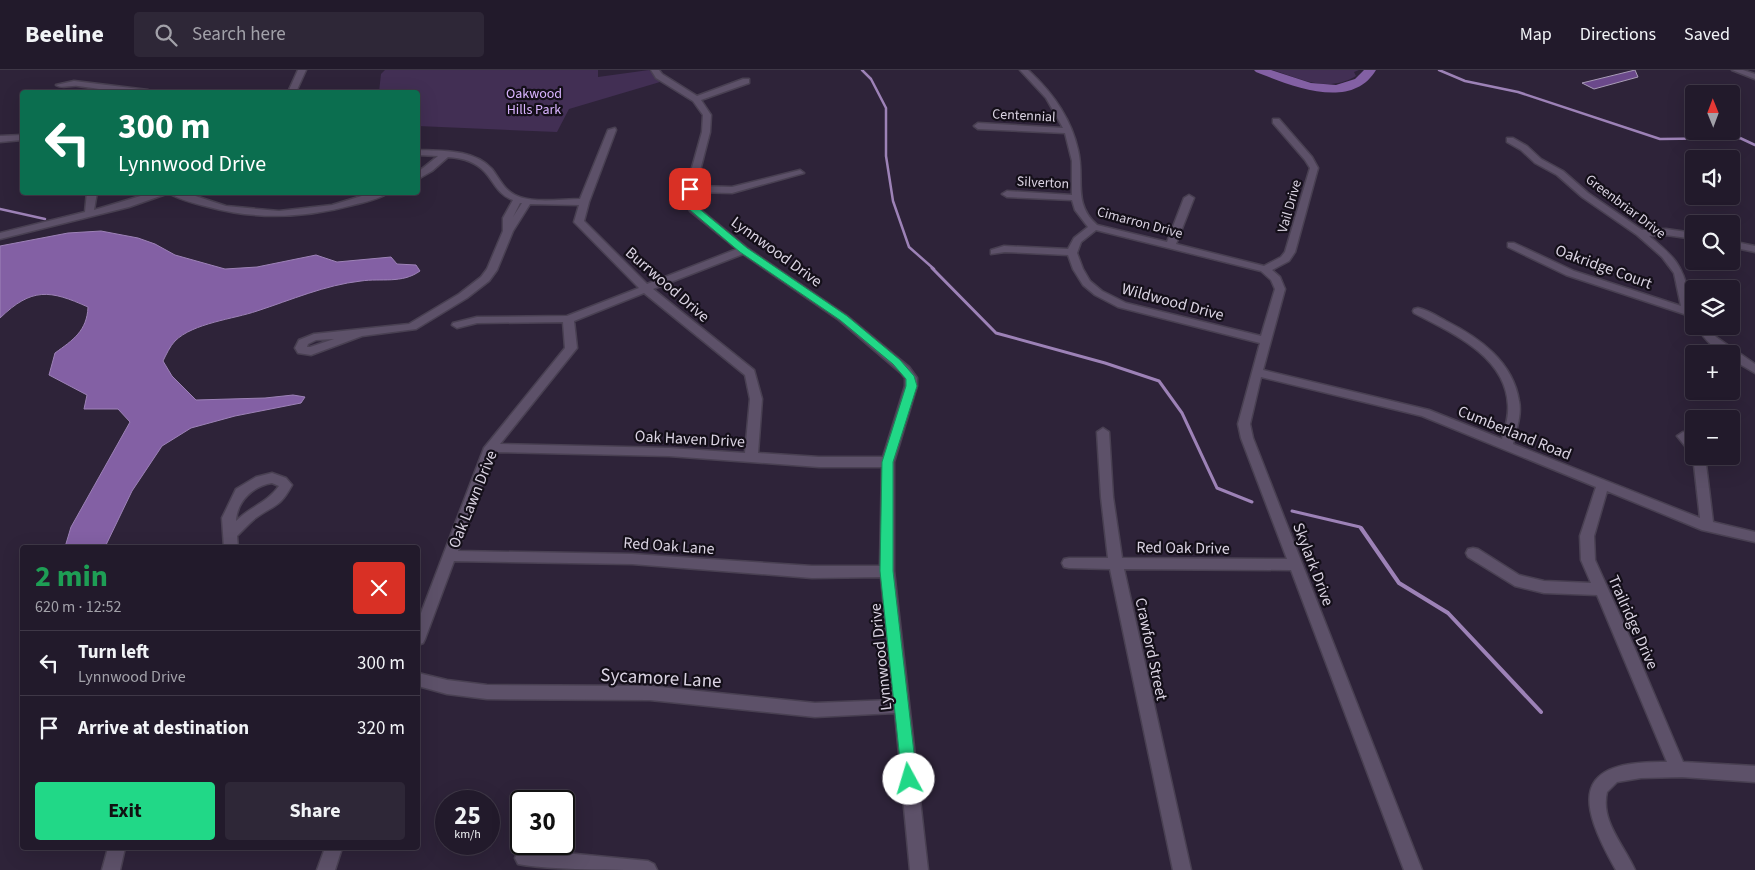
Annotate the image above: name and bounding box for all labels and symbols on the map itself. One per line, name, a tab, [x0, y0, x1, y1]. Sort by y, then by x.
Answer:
park label: Oakwood Hills Park	[506, 84, 562, 120]
north arrow	[1685, 85, 1740, 140]
street label: Centennial	[992, 104, 1057, 128]
pin	[669, 168, 711, 210]
street label: Greenbriar Drive	[1581, 170, 1670, 244]
street label: Silverton	[1016, 172, 1070, 194]
street label: Vail Drive	[1273, 177, 1307, 235]
street label: Cimarron Drive	[1095, 202, 1185, 244]
street label: Lynnwood Drive	[726, 211, 826, 292]
street label: Oakridge Court	[1552, 239, 1656, 295]
street label: Burrwood Drive	[620, 242, 714, 328]
street label: Wildwood Drive	[1119, 278, 1226, 326]
street label: Cumberland Road	[1455, 400, 1575, 466]
street label: Oak Haven Drive	[634, 425, 746, 453]
street label: Oak Lawn Drive	[443, 447, 503, 552]
street label: Skylark Drive	[1287, 520, 1339, 609]
street label: Red Oak Lane	[623, 532, 715, 560]
street label: Red Oak Drive	[1136, 536, 1230, 560]
street label: Trailridge Drive	[1602, 572, 1664, 673]
street label: Crawford Street	[1129, 596, 1173, 703]
street label: Lynnwood Drive	[864, 602, 898, 712]
street label: Sycamore Lane	[600, 662, 722, 695]
position arrow	[882, 752, 934, 804]
speed limit sign: 30	[510, 790, 575, 855]

